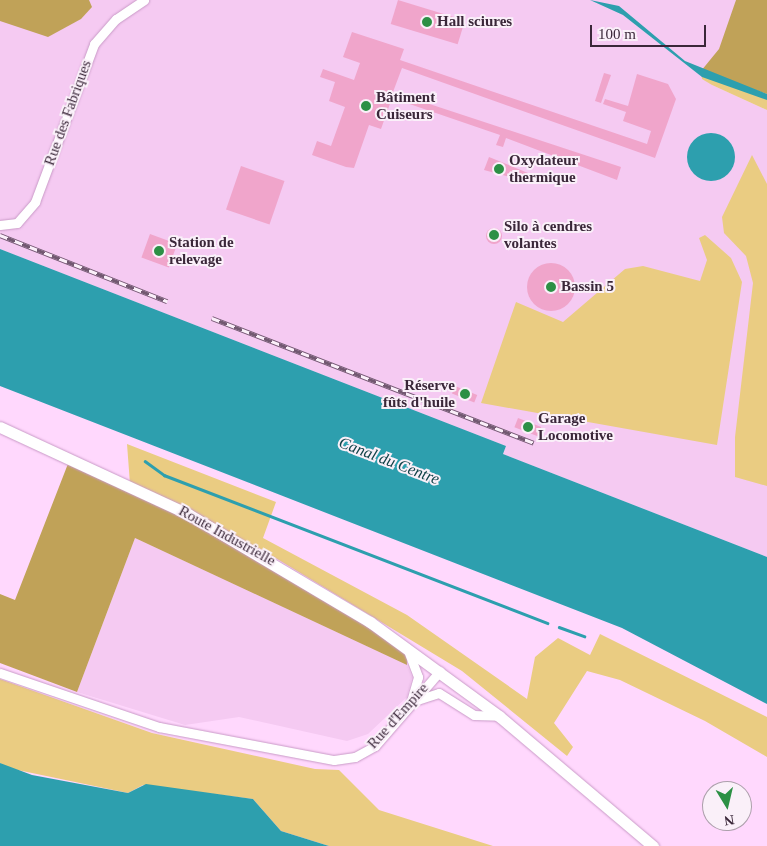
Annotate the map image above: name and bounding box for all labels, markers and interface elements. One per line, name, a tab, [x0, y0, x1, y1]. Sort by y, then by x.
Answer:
place label: Hall sciures	[437, 13, 512, 31]
scale bar	[592, 15, 708, 47]
marker: Hall sciures	[421, 16, 433, 28]
text: 100 m	[598, 26, 636, 42]
street label: Rue des Fabriques	[41, 58, 95, 168]
place label: Bâtiment Cuiseurs	[376, 88, 435, 123]
marker: Bâtiment Cuiseurs	[360, 100, 372, 112]
place label: Oxydateur thermique	[509, 151, 578, 186]
marker: Oxydateur thermique	[493, 163, 505, 175]
place label: Silo à cendres volantes	[504, 217, 592, 252]
marker: Silo à cendres volantes	[488, 229, 500, 241]
place label: Station de relevage	[169, 233, 234, 268]
marker: Station de relevage	[153, 245, 165, 257]
place label: Bassin 5	[561, 278, 614, 296]
marker: Bassin 5	[545, 281, 557, 293]
place label: Réserve fûts d'huile	[383, 376, 455, 411]
marker: Réserve fûts d'huile	[459, 388, 471, 400]
place label: Garage Locomotive	[538, 409, 613, 444]
marker: Garage Locomotive	[522, 421, 534, 433]
water label: Canal du Centre	[336, 433, 442, 489]
street label: Route Industrielle	[175, 502, 279, 570]
street label: Rue d'Empire	[364, 679, 432, 753]
north arrow	[702, 781, 752, 831]
text: N	[723, 812, 735, 829]

